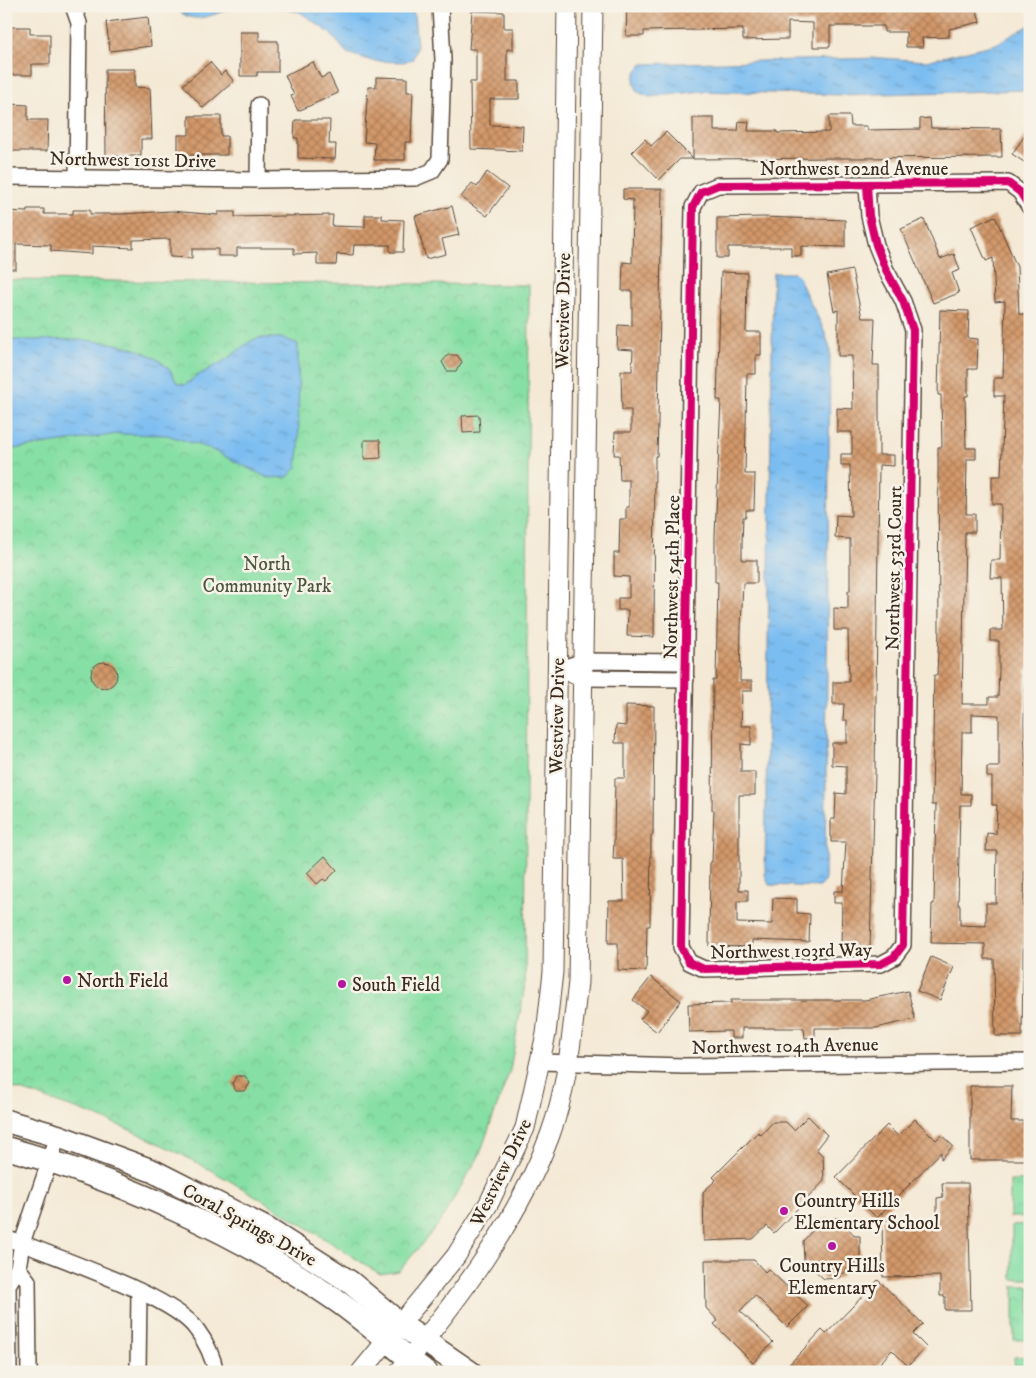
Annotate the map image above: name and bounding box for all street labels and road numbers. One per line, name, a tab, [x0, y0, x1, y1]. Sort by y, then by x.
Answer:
street label: Northwest 101st Drive	[49, 148, 217, 173]
street label: Northwest 102nd Avenue	[760, 158, 948, 181]
street label: Westview Drive	[551, 252, 576, 370]
street label: Northwest 53rd Court	[882, 485, 907, 651]
street label: Northwest 54th Place	[660, 495, 685, 659]
street label: Westview Drive	[545, 657, 570, 775]
street label: Northwest 103rd Way	[710, 939, 873, 964]
street label: Northwest 104th Avenue	[691, 1033, 879, 1060]
street label: Westview Drive	[465, 1115, 537, 1231]
street label: Coral Springs Drive	[178, 1179, 321, 1272]

